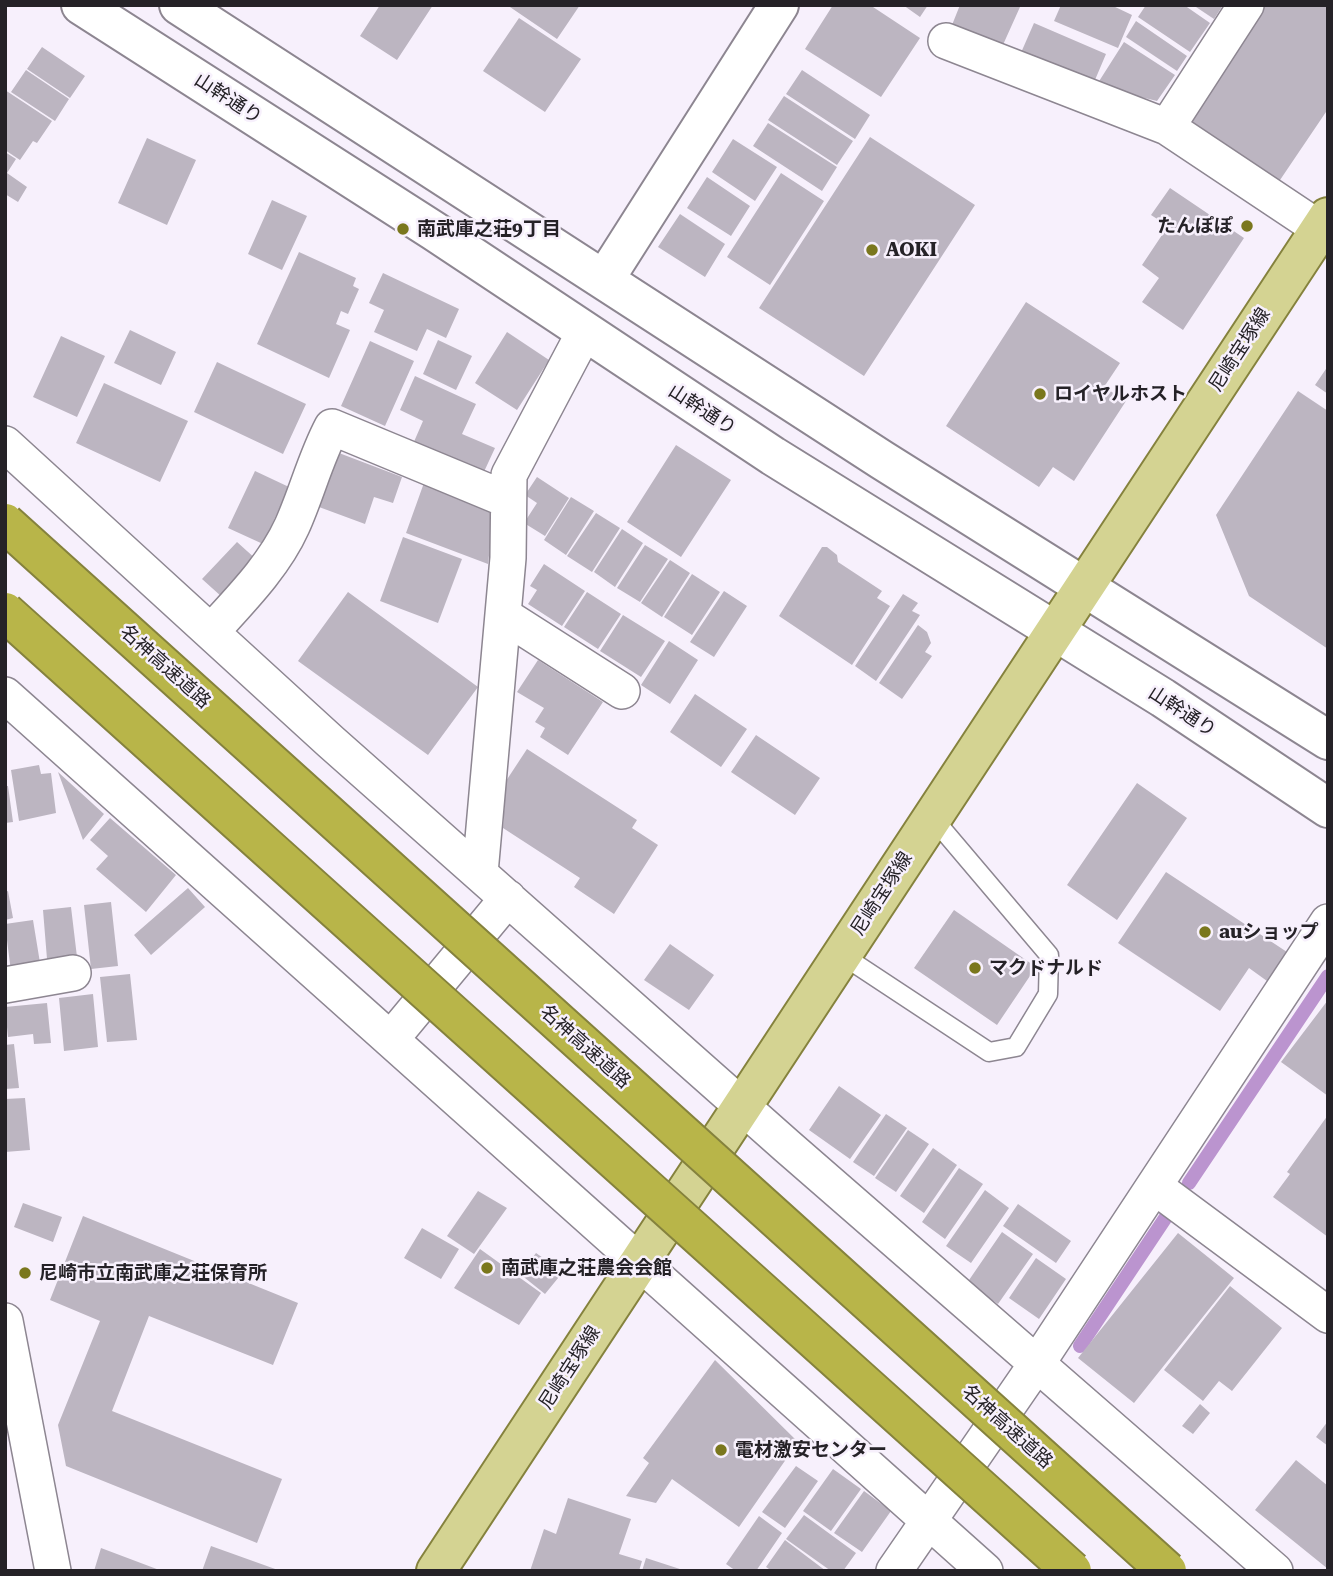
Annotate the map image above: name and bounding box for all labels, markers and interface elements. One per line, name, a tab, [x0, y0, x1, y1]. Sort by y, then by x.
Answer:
street label: 山幹通り	[190, 69, 266, 129]
place label: たんぽぽ	[1157, 215, 1233, 237]
place label: 南武庫之荘9丁目	[417, 218, 561, 240]
marker: たんぽぽ	[1239, 218, 1255, 234]
marker: 南武庫之荘9丁目	[395, 221, 411, 237]
place label: AOKI	[886, 239, 937, 261]
marker: AOKI	[864, 242, 880, 258]
street label: 尼崎宝塚線	[1205, 304, 1275, 396]
street label: 山幹通り	[664, 380, 740, 440]
place label: ロイヤルホスト	[1054, 383, 1187, 405]
marker: ロイヤルホスト	[1032, 386, 1048, 402]
street label: 名神高速道路	[115, 620, 215, 714]
street label: 山幹通り	[1144, 682, 1220, 742]
street label: 尼崎宝塚線	[847, 848, 917, 940]
place label: auショップ	[1219, 921, 1319, 943]
marker: auショップ	[1197, 924, 1213, 940]
place label: マクドナルド	[989, 957, 1103, 979]
marker: マクドナルド	[967, 960, 983, 976]
street label: 名神高速道路	[535, 1000, 635, 1094]
place label: 南武庫之荘農会会館	[501, 1257, 672, 1279]
marker: 南武庫之荘農会会館	[479, 1260, 495, 1276]
place label: 尼崎市立南武庫之荘保育所	[39, 1262, 267, 1284]
marker: 尼崎市立南武庫之荘保育所	[17, 1265, 33, 1281]
street label: 尼崎宝塚線	[535, 1322, 605, 1414]
street label: 名神高速道路	[957, 1380, 1057, 1474]
place label: 電材激安センター	[735, 1439, 887, 1461]
marker: 電材激安センター	[713, 1442, 729, 1458]

